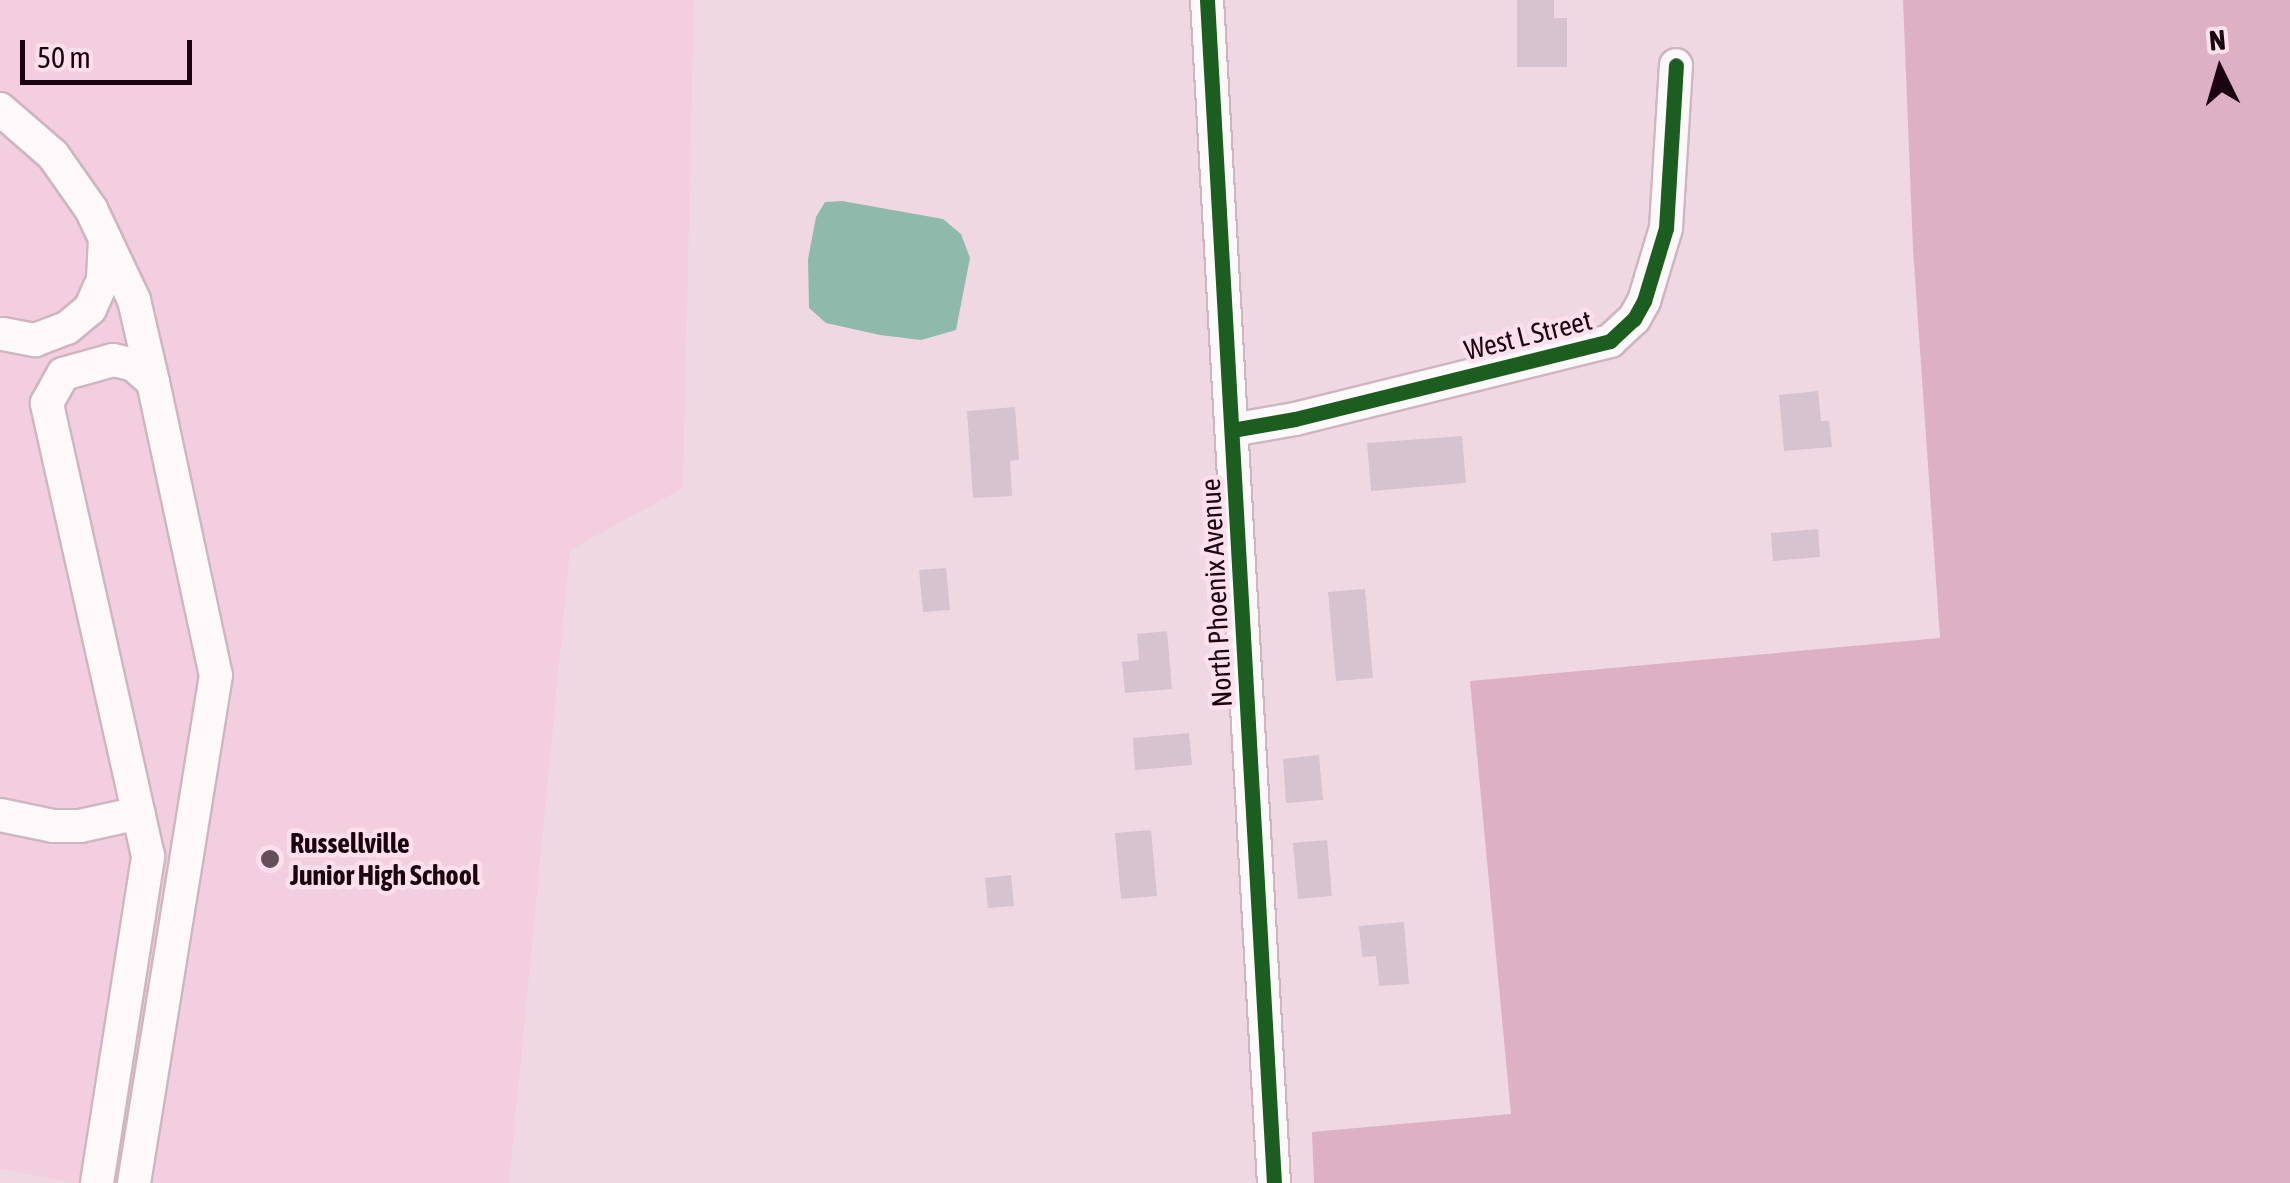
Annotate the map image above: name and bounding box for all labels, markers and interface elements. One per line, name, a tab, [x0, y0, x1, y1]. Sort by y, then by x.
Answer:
scale bar	[25, 20, 198, 82]
north arrow	[2170, 20, 2270, 120]
text: N	[2208, 23, 2227, 57]
text: 50 m	[37, 40, 91, 74]
street label: West L Street	[1461, 303, 1595, 367]
street label: North Phoenix Avenue	[1193, 478, 1239, 708]
place label: Russellville Junior High School	[290, 826, 479, 892]
marker: Russellville Junior High School	[259, 848, 281, 870]

